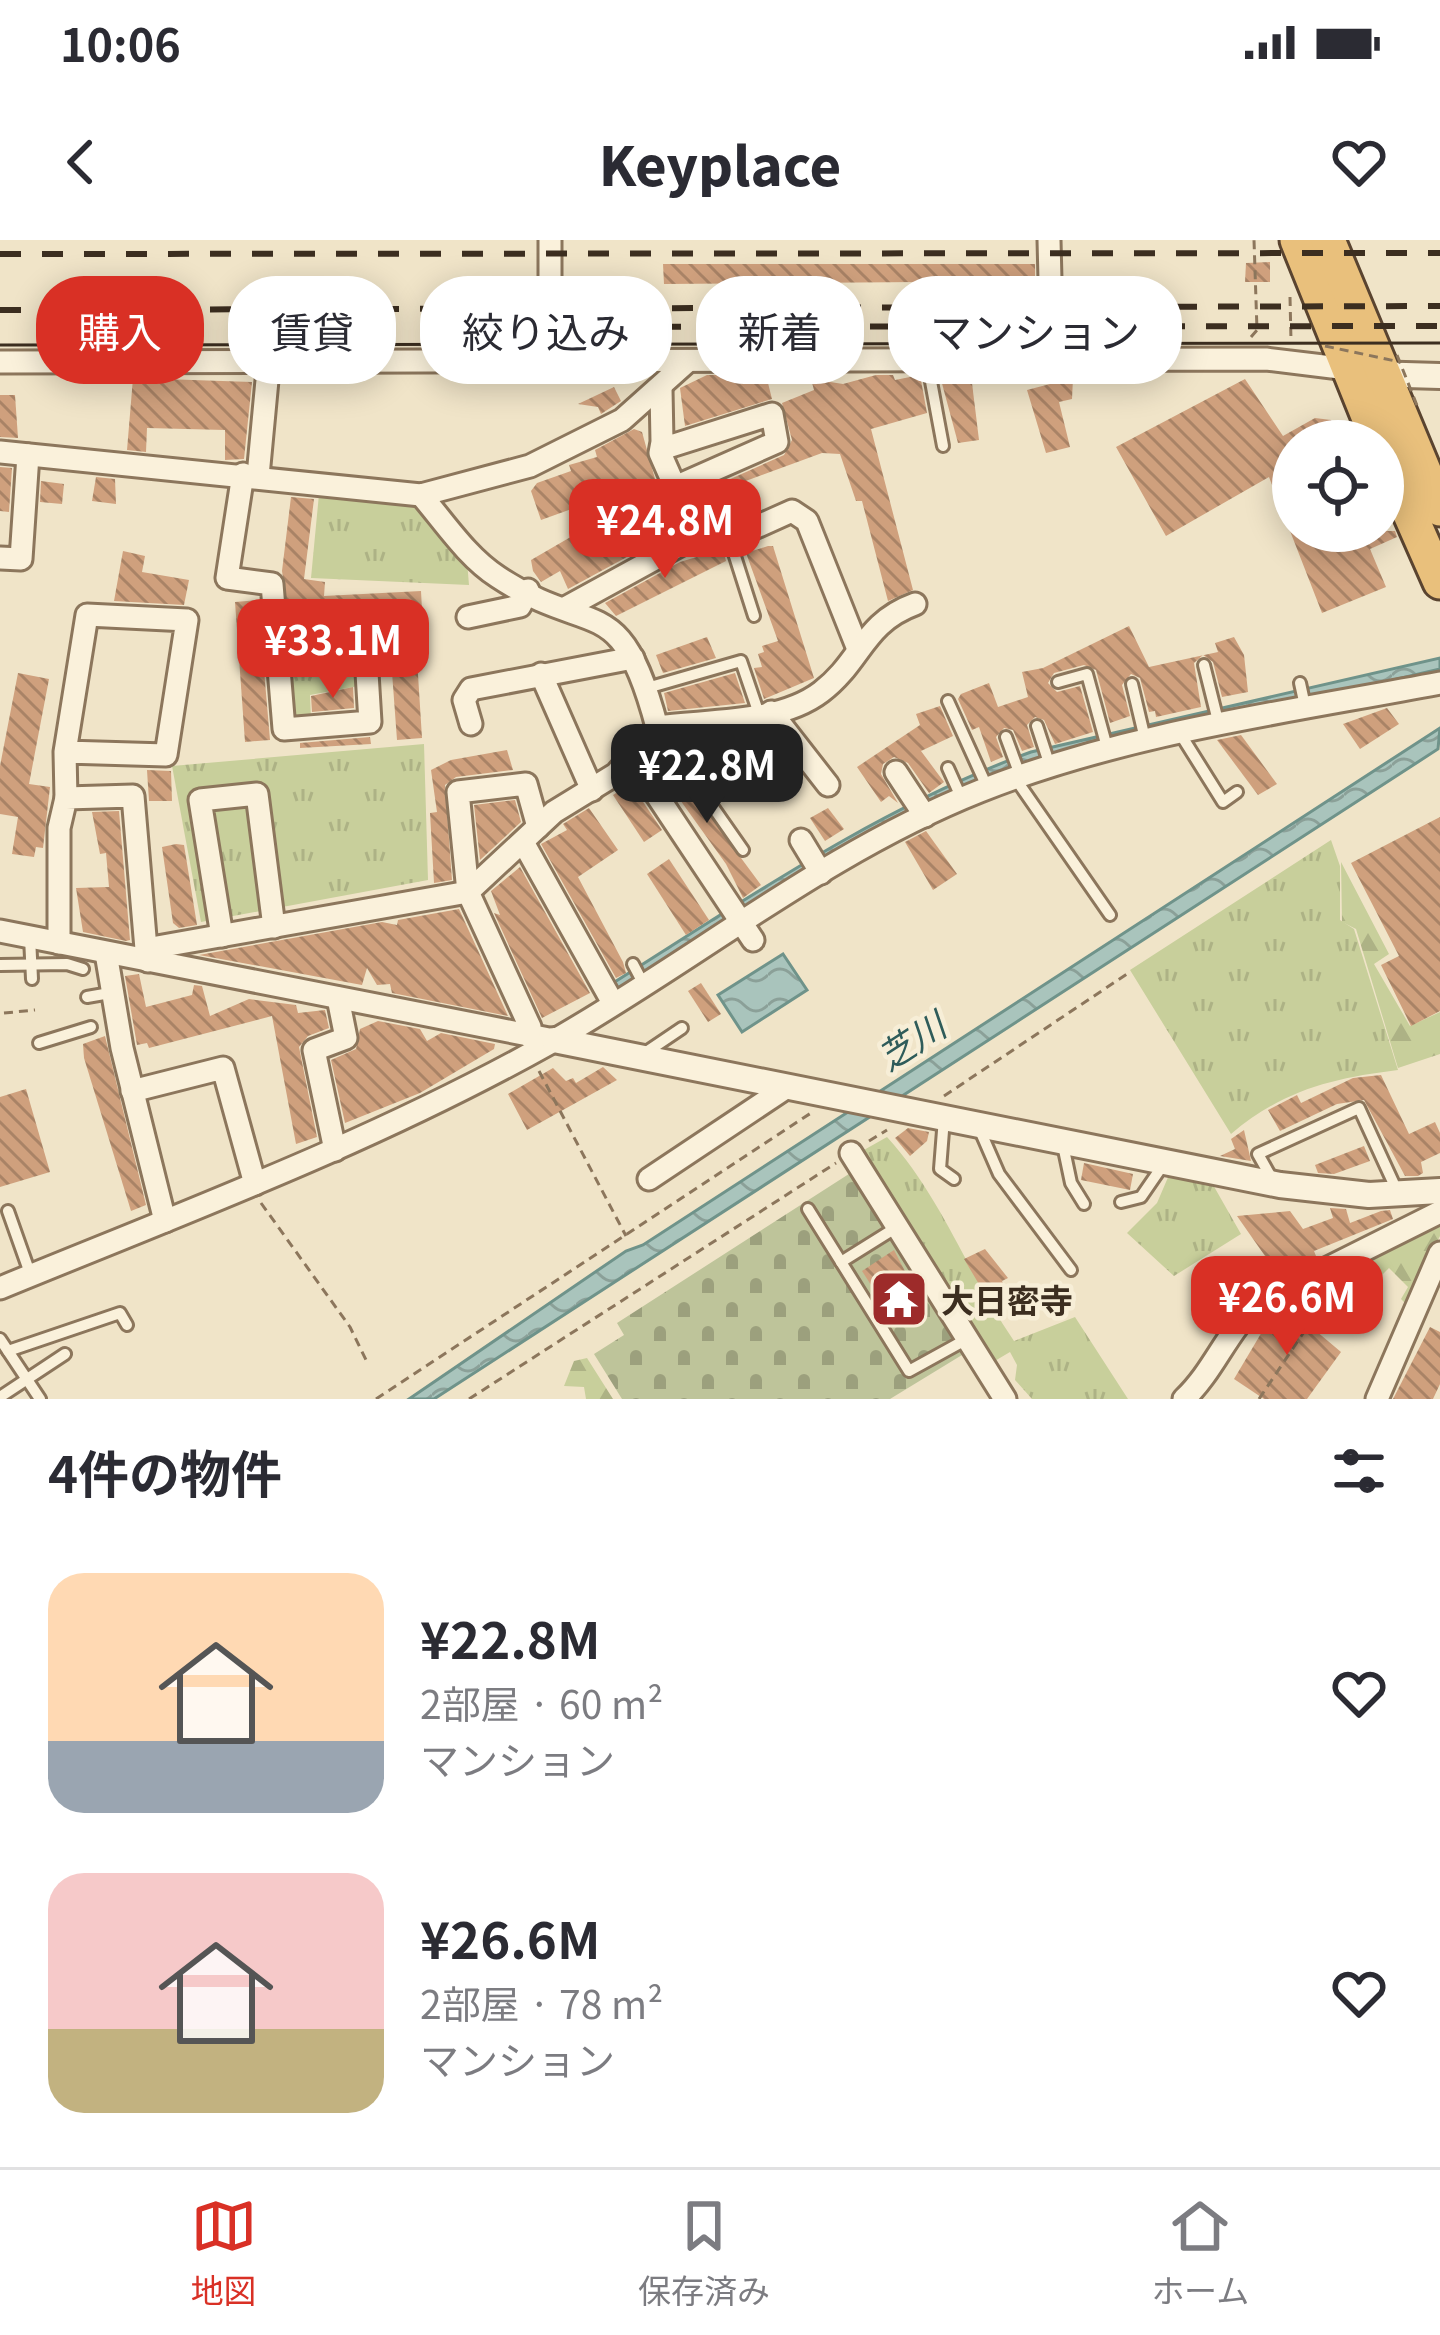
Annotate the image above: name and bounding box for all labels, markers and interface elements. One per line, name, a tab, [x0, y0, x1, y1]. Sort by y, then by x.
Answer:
text: 10:06	[60, 10, 181, 75]
text: Keyplace	[599, 123, 841, 202]
icon: back	[48, 129, 114, 195]
icon: heart	[1326, 129, 1392, 195]
chip: 購入	[36, 276, 204, 384]
chip: 賃貸	[228, 276, 396, 384]
chip: 絞り込み	[420, 276, 672, 384]
chip: 新着	[696, 276, 864, 384]
chip: マンション	[888, 276, 1182, 384]
map controls	[1272, 420, 1404, 552]
button: locate	[1272, 420, 1404, 552]
pin: ¥24.8M	[567, 479, 763, 581]
text: ¥24.8M	[596, 490, 734, 546]
pin: ¥33.1M	[235, 599, 431, 701]
text: ¥33.1M	[264, 610, 402, 666]
pin: ¥22.8M	[609, 724, 805, 826]
text: ¥22.8M	[638, 735, 776, 791]
water label: 芝川	[866, 995, 958, 1080]
pin: ¥26.6M	[1189, 1256, 1385, 1358]
text: ¥26.6M	[1218, 1267, 1356, 1323]
temple icon: 大日密寺	[868, 1268, 930, 1330]
place label: 大日密寺	[941, 1275, 1073, 1323]
text: 4件の物件	[48, 1434, 282, 1508]
icon: filters	[1326, 1438, 1392, 1504]
text: ¥22.8M	[420, 1600, 600, 1674]
icon: home	[144, 1621, 288, 1765]
icon: heart	[1326, 1660, 1392, 1726]
text: 2部屋 · 60 m²	[420, 1674, 663, 1730]
text: マンション	[420, 1730, 615, 1786]
text: ¥26.6M	[420, 1900, 600, 1974]
icon: home	[144, 1921, 288, 2065]
icon: heart	[1326, 1960, 1392, 2026]
text: 2部屋 · 78 m²	[420, 1974, 663, 2030]
text: マンション	[420, 2030, 615, 2086]
tab: 地図	[191, 2193, 257, 2313]
tab: 保存済み	[638, 2193, 770, 2313]
tab: ホーム	[1151, 2193, 1249, 2313]

